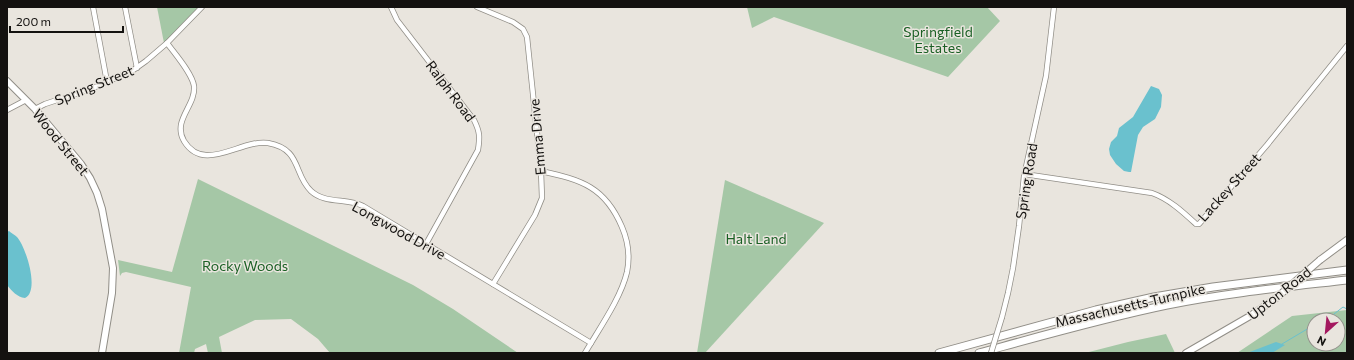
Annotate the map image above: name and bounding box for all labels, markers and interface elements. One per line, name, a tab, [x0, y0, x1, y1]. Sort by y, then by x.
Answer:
scale bar	[10, 8, 123, 34]
text: 200 m	[16, 14, 51, 28]
park label: Springfield Estates	[903, 23, 973, 56]
street label: Ralph Road	[423, 57, 479, 125]
street label: Spring Street	[52, 61, 136, 109]
street label: Emma Drive	[525, 98, 549, 176]
street label: Wood Street	[29, 105, 93, 179]
street label: Spring Road	[1012, 142, 1040, 220]
street label: Lackey Street	[1194, 149, 1264, 225]
street label: Longwood Drive	[349, 197, 449, 263]
park label: Halt Land	[725, 230, 787, 247]
park label: Rocky Woods	[202, 257, 288, 274]
street label: Upton Road	[1244, 263, 1314, 323]
street label: Massachusetts Turnpike	[1053, 279, 1207, 331]
north arrow	[1306, 312, 1346, 352]
text: N	[1315, 334, 1328, 349]

